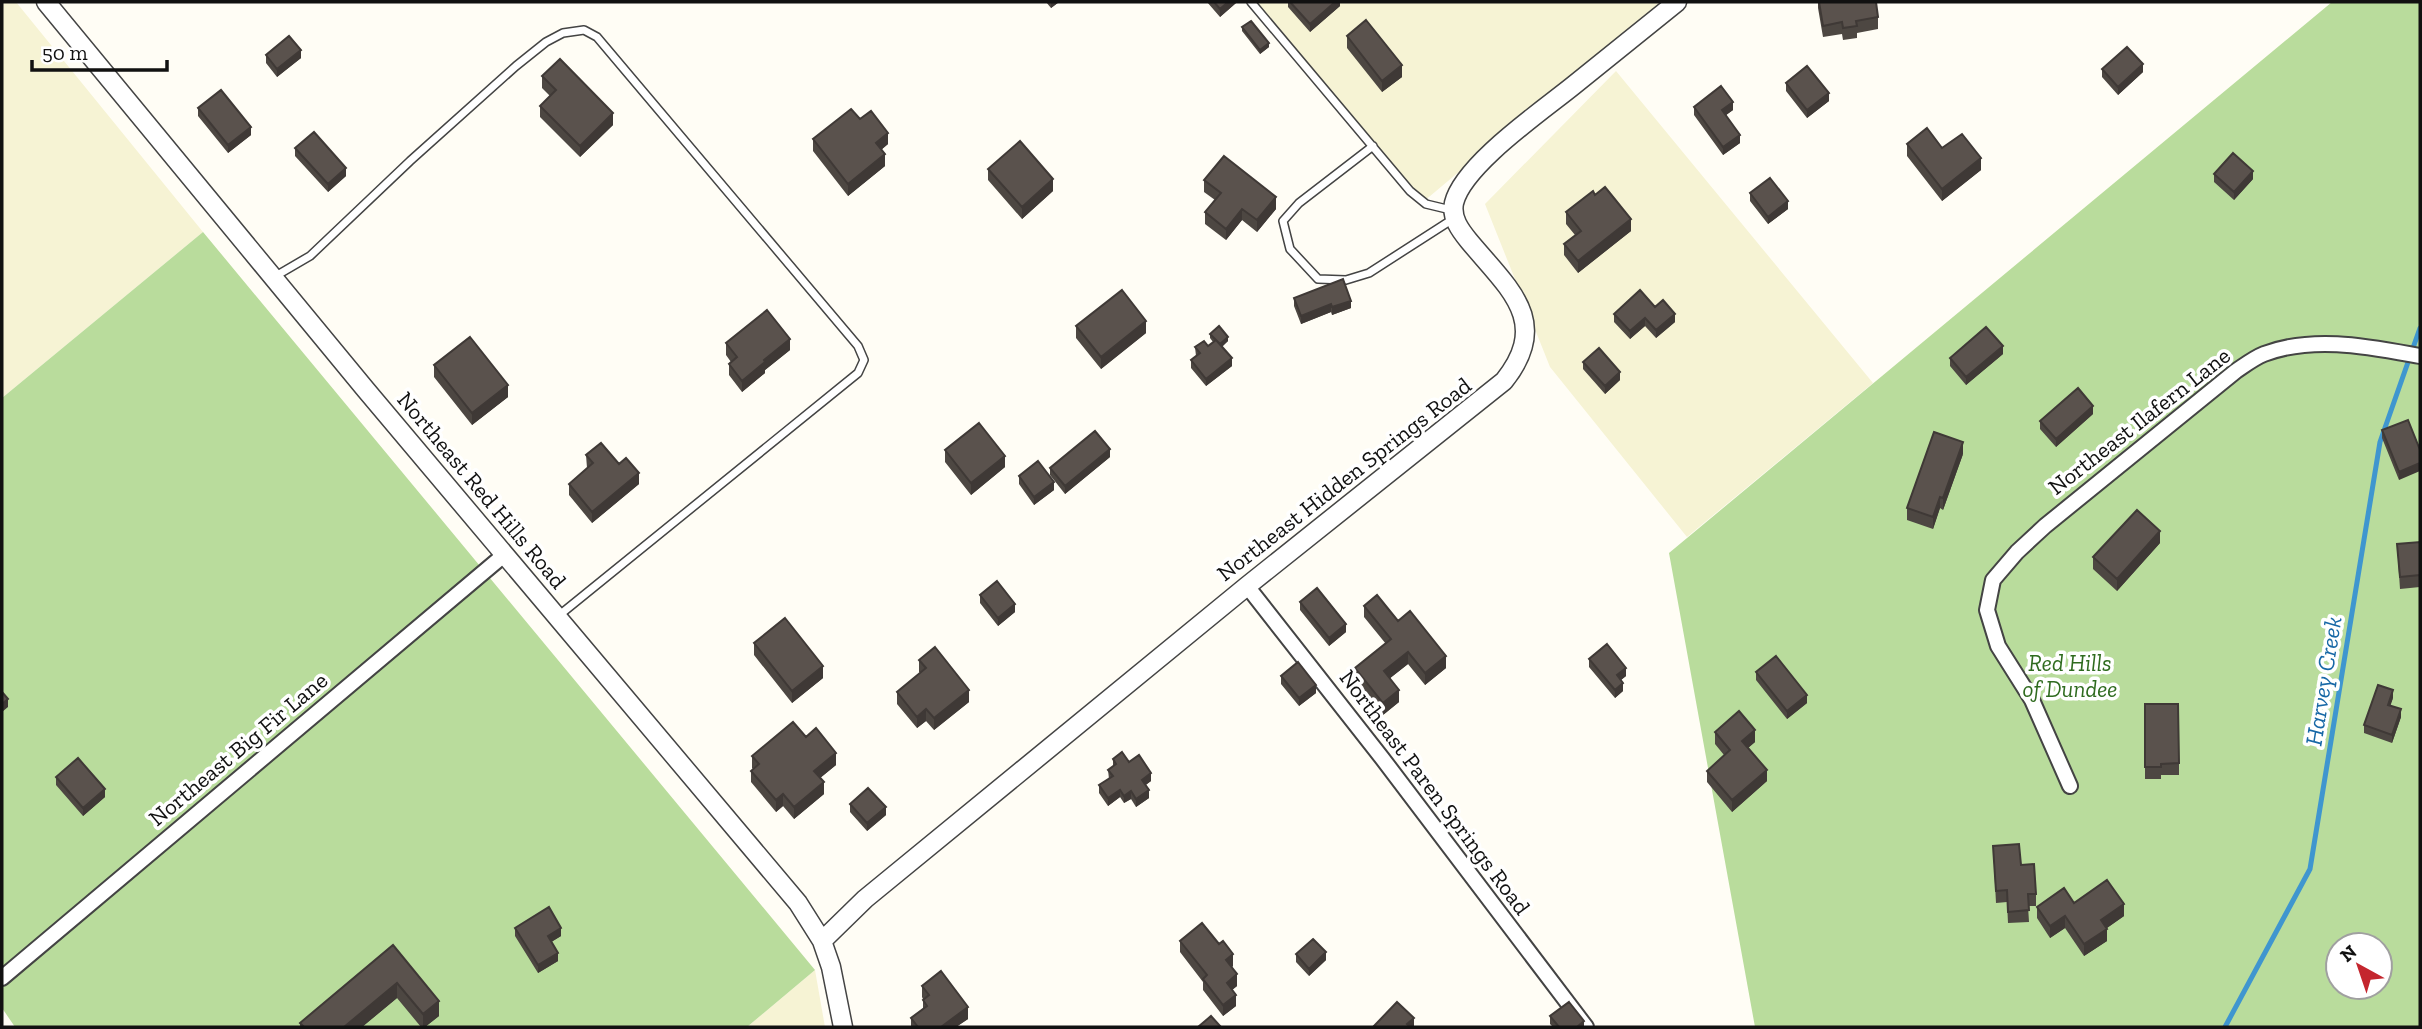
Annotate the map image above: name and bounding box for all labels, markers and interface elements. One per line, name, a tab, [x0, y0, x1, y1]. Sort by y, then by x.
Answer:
scale bar	[32, 28, 166, 72]
text: 50 m	[42, 40, 88, 65]
street label: Northeast Ilafern Lane	[2042, 341, 2236, 501]
street label: Northeast Hidden Springs Road	[1211, 371, 1477, 587]
street label: Northeast Red Hills Road	[391, 386, 573, 594]
water label: Harvey Creek	[2298, 614, 2348, 748]
park label: Red Hills of Dundee	[2023, 649, 2117, 703]
street label: Northeast Paren Springs Road	[1334, 664, 1537, 920]
street label: Northeast Big Fir Lane	[143, 666, 333, 832]
north arrow	[2324, 931, 2394, 1001]
text: N	[2335, 940, 2361, 967]

